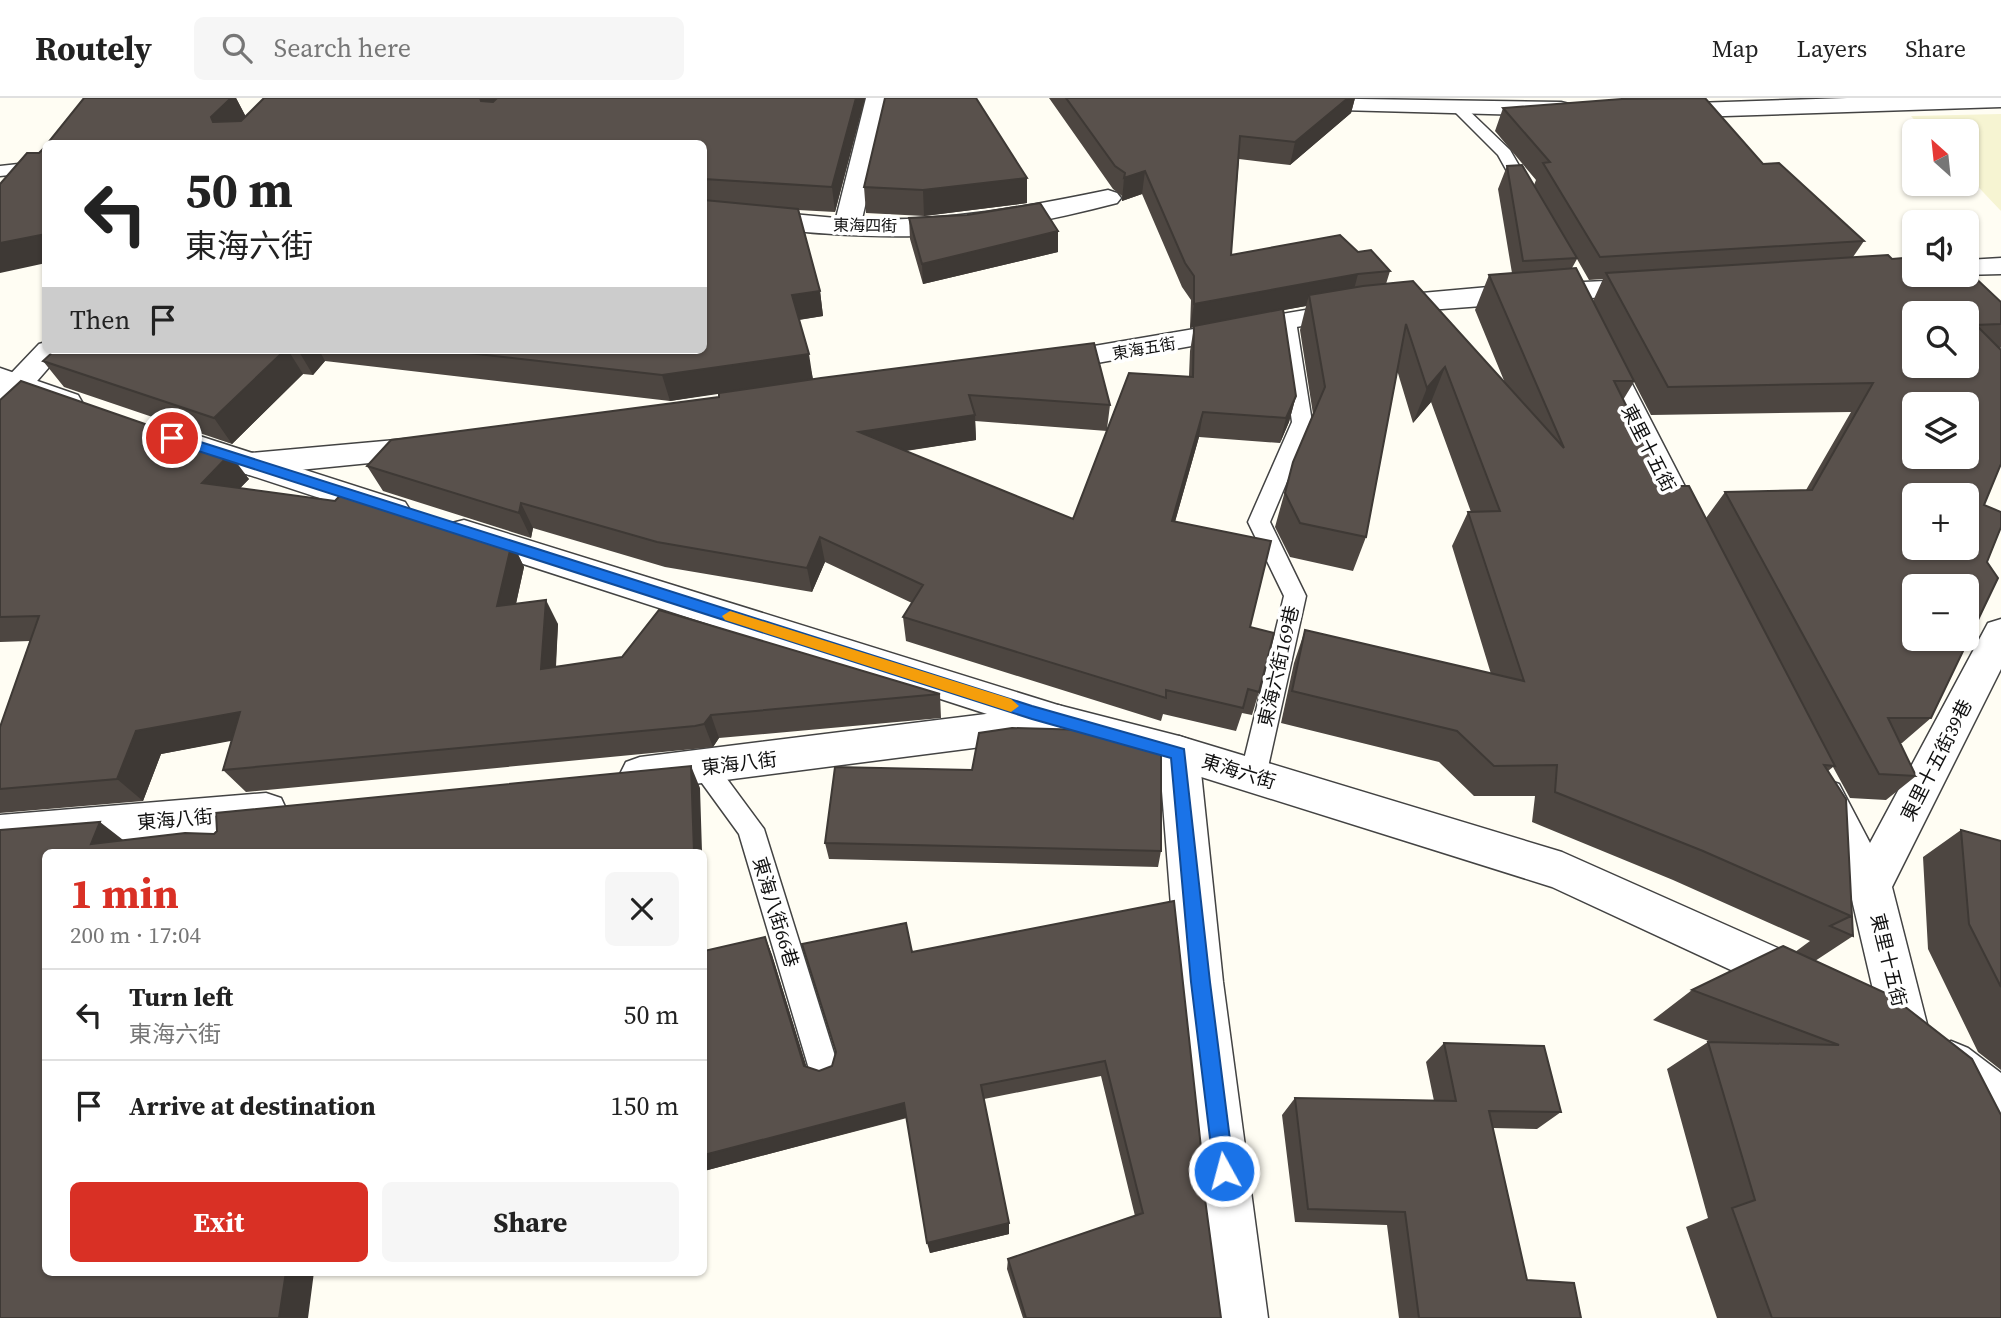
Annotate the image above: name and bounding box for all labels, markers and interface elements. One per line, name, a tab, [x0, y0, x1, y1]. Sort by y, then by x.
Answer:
search box	[194, 17, 684, 80]
text: Routely	[35, 26, 152, 71]
icon: search	[218, 29, 256, 67]
text: Search here	[274, 30, 411, 66]
text: Map	[1712, 32, 1759, 65]
text: Layers	[1797, 32, 1867, 65]
text: Share	[1905, 32, 1966, 65]
north arrow	[1902, 119, 1979, 196]
map controls	[1902, 119, 1979, 651]
text: 50 m	[185, 156, 293, 223]
icon: left	[70, 168, 161, 259]
button: sound	[1902, 210, 1979, 287]
street label: 東海四街	[833, 213, 897, 237]
text: 東海六街	[185, 224, 313, 268]
icon: arrive	[144, 301, 182, 339]
button: search	[1902, 301, 1979, 378]
text: Then	[70, 302, 130, 338]
street label: 東海五街	[1111, 332, 1177, 364]
button: layers	[1902, 392, 1979, 469]
street label: 東里十五街	[1616, 400, 1682, 496]
pin	[142, 408, 202, 468]
icon: arrive	[153, 419, 191, 457]
button: +	[1902, 483, 1979, 560]
button: −	[1902, 574, 1979, 651]
street label: 東海六街169巷	[1251, 603, 1305, 729]
street label: 東里十五街39巷	[1894, 695, 1978, 825]
street label: 東海八街	[700, 745, 778, 781]
street label: 東海六街	[1199, 747, 1279, 795]
street label: 東海八街	[136, 803, 214, 835]
street label: 東海八街66巷	[747, 854, 805, 970]
text: 1 min	[70, 864, 179, 922]
button: close	[605, 872, 679, 946]
street label: 東里十五街	[1865, 911, 1913, 1009]
text: 200 m · 17:04	[70, 919, 201, 951]
text: Turn left	[129, 979, 233, 1015]
icon: left	[70, 996, 108, 1034]
text: 50 m	[624, 997, 679, 1033]
text: 東海六街	[129, 1018, 221, 1050]
icon: arrive	[70, 1087, 108, 1125]
text: Arrive at destination	[129, 1088, 376, 1124]
text: 150 m	[611, 1088, 679, 1124]
position arrow	[1187, 1134, 1261, 1208]
button: Exit	[70, 1182, 368, 1262]
button: Share	[382, 1182, 679, 1262]

